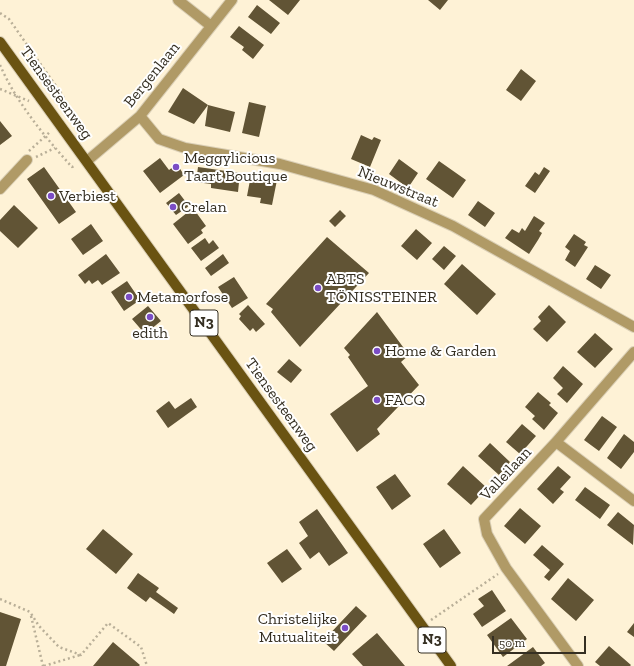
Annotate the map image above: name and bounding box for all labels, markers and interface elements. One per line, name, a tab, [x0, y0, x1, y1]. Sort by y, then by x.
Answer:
street label: Bergenlaan	[120, 39, 184, 111]
street label: Tiensesteenweg	[16, 43, 96, 143]
place label: Meggylicious Taart Boutique	[184, 148, 288, 186]
marker: Meggylicious Taart Boutique	[171, 162, 181, 172]
street label: Nieuwstraat	[355, 162, 441, 212]
place label: Verbiest	[59, 186, 116, 206]
marker: Verbiest	[46, 191, 56, 201]
place label: Crelan	[181, 197, 227, 217]
marker: Crelan	[168, 202, 178, 212]
place label: ABTS TÖNISSTEINER	[326, 269, 437, 307]
marker: ABTS TÖNISSTEINER	[313, 283, 323, 293]
place label: Metamorfose	[137, 287, 228, 307]
marker: Metamorfose	[124, 292, 134, 302]
road number: N3	[190, 310, 218, 336]
marker: edith	[145, 312, 155, 322]
place label: edith	[132, 323, 168, 343]
place label: Home & Garden	[385, 341, 496, 361]
marker: Home & Garden	[372, 346, 382, 356]
street label: Tiensesteenweg	[241, 355, 321, 455]
place label: FACQ	[385, 390, 425, 410]
marker: FACQ	[372, 395, 382, 405]
street label: Valleilaan	[476, 443, 536, 505]
place label: Christelijke Mutualiteit	[258, 609, 337, 647]
marker: Christelijke Mutualiteit	[340, 623, 350, 633]
road number: N3	[418, 627, 446, 653]
scale bar	[494, 628, 588, 654]
text: 50 m	[499, 636, 525, 650]

